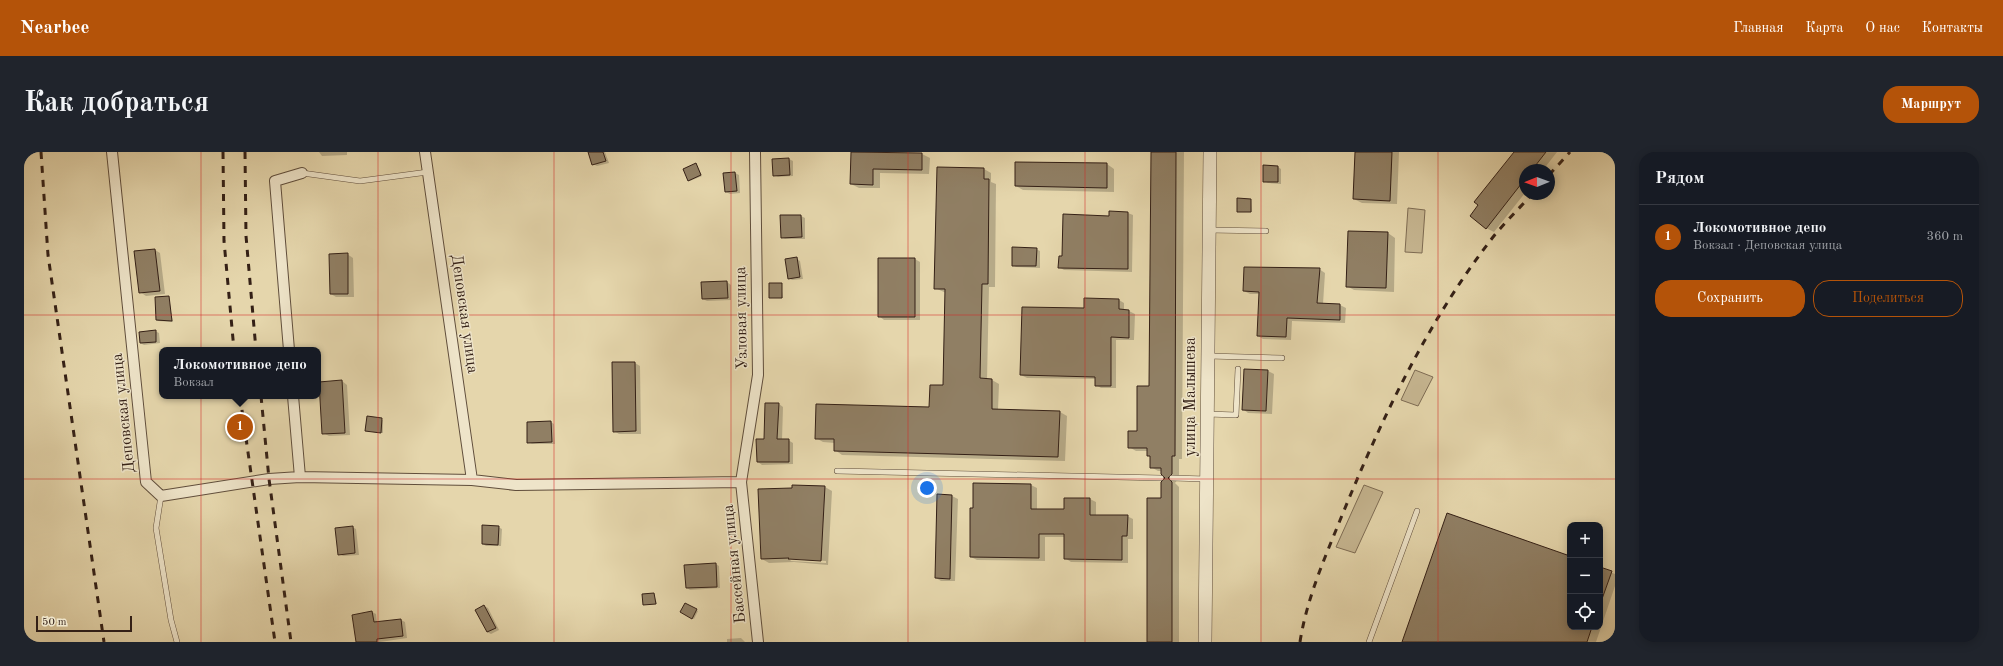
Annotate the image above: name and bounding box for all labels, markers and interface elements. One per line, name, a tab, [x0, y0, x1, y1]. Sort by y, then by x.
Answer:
text: Nearbee	[20, 19, 89, 38]
text: Главная	[1733, 21, 1783, 35]
text: Карта	[1805, 21, 1843, 35]
text: О нас	[1865, 21, 1900, 35]
text: Контакты	[1922, 21, 1983, 35]
button: Маршрут	[1883, 86, 1979, 123]
text: Как добраться	[24, 90, 209, 118]
north arrow	[1519, 164, 1555, 200]
text: Рядом	[1655, 170, 1704, 187]
text: Локомотивное депо	[1693, 221, 1826, 236]
text: 1	[1664, 230, 1672, 243]
text: 360 m	[1926, 230, 1963, 243]
text: Вокзал · Деповская улица	[1693, 239, 1842, 252]
street label: Деповская улица	[448, 253, 480, 375]
street label: Узловая улица	[733, 266, 751, 370]
button: Сохранить	[1655, 280, 1805, 317]
button: Поделиться	[1813, 280, 1963, 317]
street label: улица Малышева	[1183, 337, 1199, 457]
popup	[159, 347, 321, 399]
street label: Деповская улица	[110, 352, 138, 474]
text: Локомотивное депо	[173, 358, 307, 373]
text: Вокзал	[173, 376, 214, 389]
pin: 1	[227, 412, 253, 442]
your location	[917, 478, 937, 498]
street label: Бассейная улица	[721, 504, 749, 624]
map controls	[1567, 522, 1603, 630]
button: +	[1567, 522, 1603, 558]
button: −	[1567, 558, 1603, 594]
button: locate	[1567, 594, 1603, 630]
scale bar	[36, 614, 132, 633]
text: 50 m	[42, 617, 67, 628]

